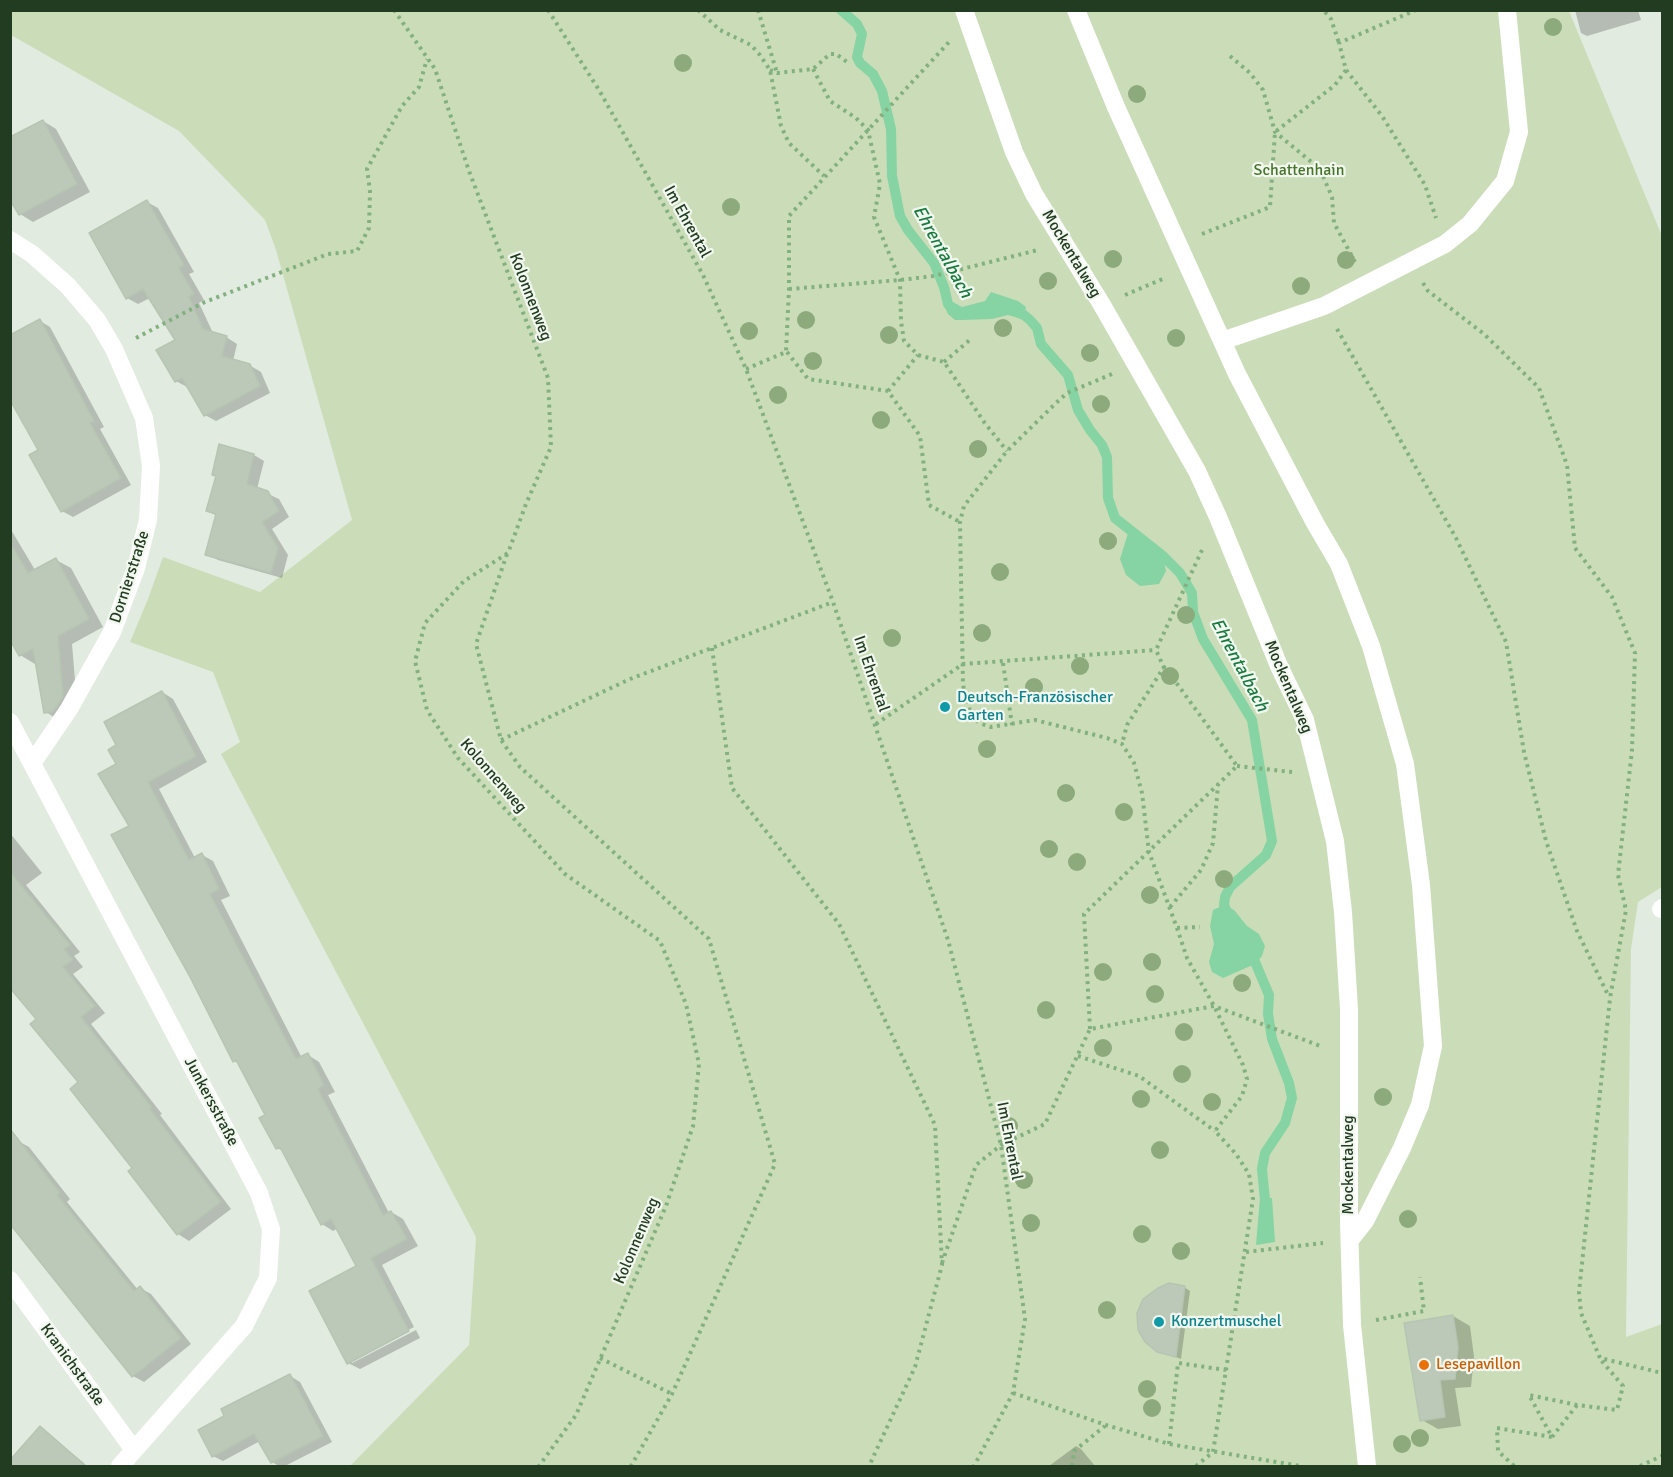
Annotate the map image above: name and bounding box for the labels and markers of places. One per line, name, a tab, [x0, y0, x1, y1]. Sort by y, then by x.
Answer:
place label: Deutsch-Französischer Garten	[957, 688, 1113, 726]
marker: Deutsch-Französischer Garten	[938, 700, 952, 714]
place label: Konzertmuschel	[1171, 1312, 1282, 1332]
marker: Konzertmuschel	[1152, 1315, 1166, 1329]
place label: Lesepavillon	[1436, 1355, 1521, 1375]
marker: Lesepavillon	[1417, 1358, 1431, 1372]

